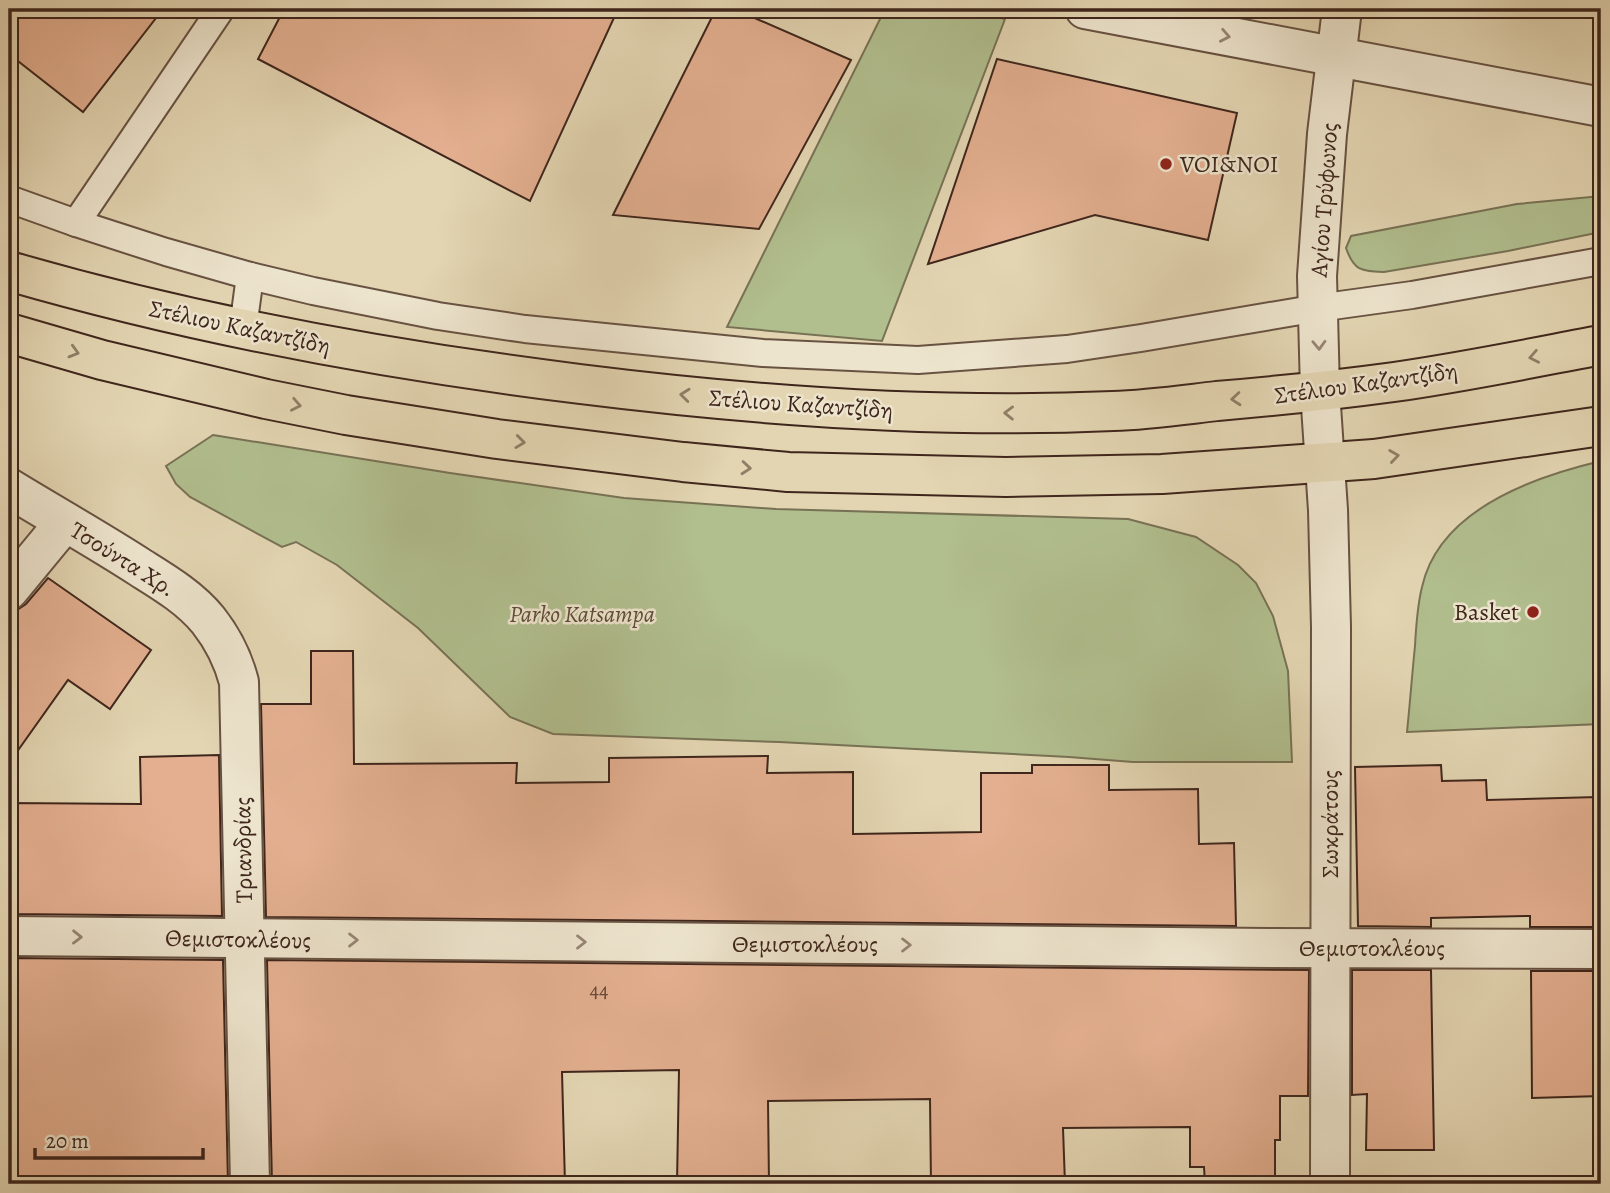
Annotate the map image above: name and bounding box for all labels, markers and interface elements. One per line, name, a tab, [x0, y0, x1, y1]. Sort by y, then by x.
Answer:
one-way arrow	[1218, 27, 1230, 42]
street label: Αγίου Τρύφωνος	[1303, 122, 1345, 279]
place label: VOI&NOI	[1179, 148, 1279, 180]
marker: VOI&NOI	[1158, 156, 1174, 172]
street label: Στέλιου Καζαντζίδη	[146, 292, 334, 362]
one-way arrow	[1311, 340, 1326, 351]
one-way arrow	[68, 344, 80, 359]
one-way arrow	[1528, 349, 1540, 364]
street label: Στέλιου Καζαντζίδη	[1272, 354, 1460, 412]
street label: Στέλιου Καζαντζίδη	[708, 382, 894, 426]
one-way arrow	[679, 388, 690, 403]
one-way arrow	[1230, 392, 1242, 407]
one-way arrow	[289, 396, 301, 411]
one-way arrow	[1004, 405, 1014, 421]
one-way arrow	[514, 434, 526, 449]
one-way arrow	[1388, 449, 1400, 464]
one-way arrow	[741, 460, 752, 475]
street label: Τσούντα Χρ.	[64, 514, 182, 604]
place label: Basket	[1454, 596, 1519, 628]
park label: Parko Katsampa	[509, 598, 655, 630]
marker: Basket	[1525, 604, 1541, 620]
street label: Σωκράτους	[1314, 770, 1346, 878]
street label: Τριανδρίας	[226, 797, 260, 903]
street label: Θεμιστοκλέους	[165, 922, 311, 956]
street label: Θεμιστοκλέους	[732, 928, 878, 960]
one-way arrow	[72, 929, 83, 945]
one-way arrow	[349, 932, 359, 948]
street label: Θεμιστοκλέους	[1299, 932, 1445, 964]
one-way arrow	[576, 934, 587, 950]
one-way arrow	[902, 937, 912, 953]
house number: 44	[589, 976, 609, 1004]
scale bar	[35, 1116, 203, 1160]
text: 20 m	[46, 1127, 89, 1155]

